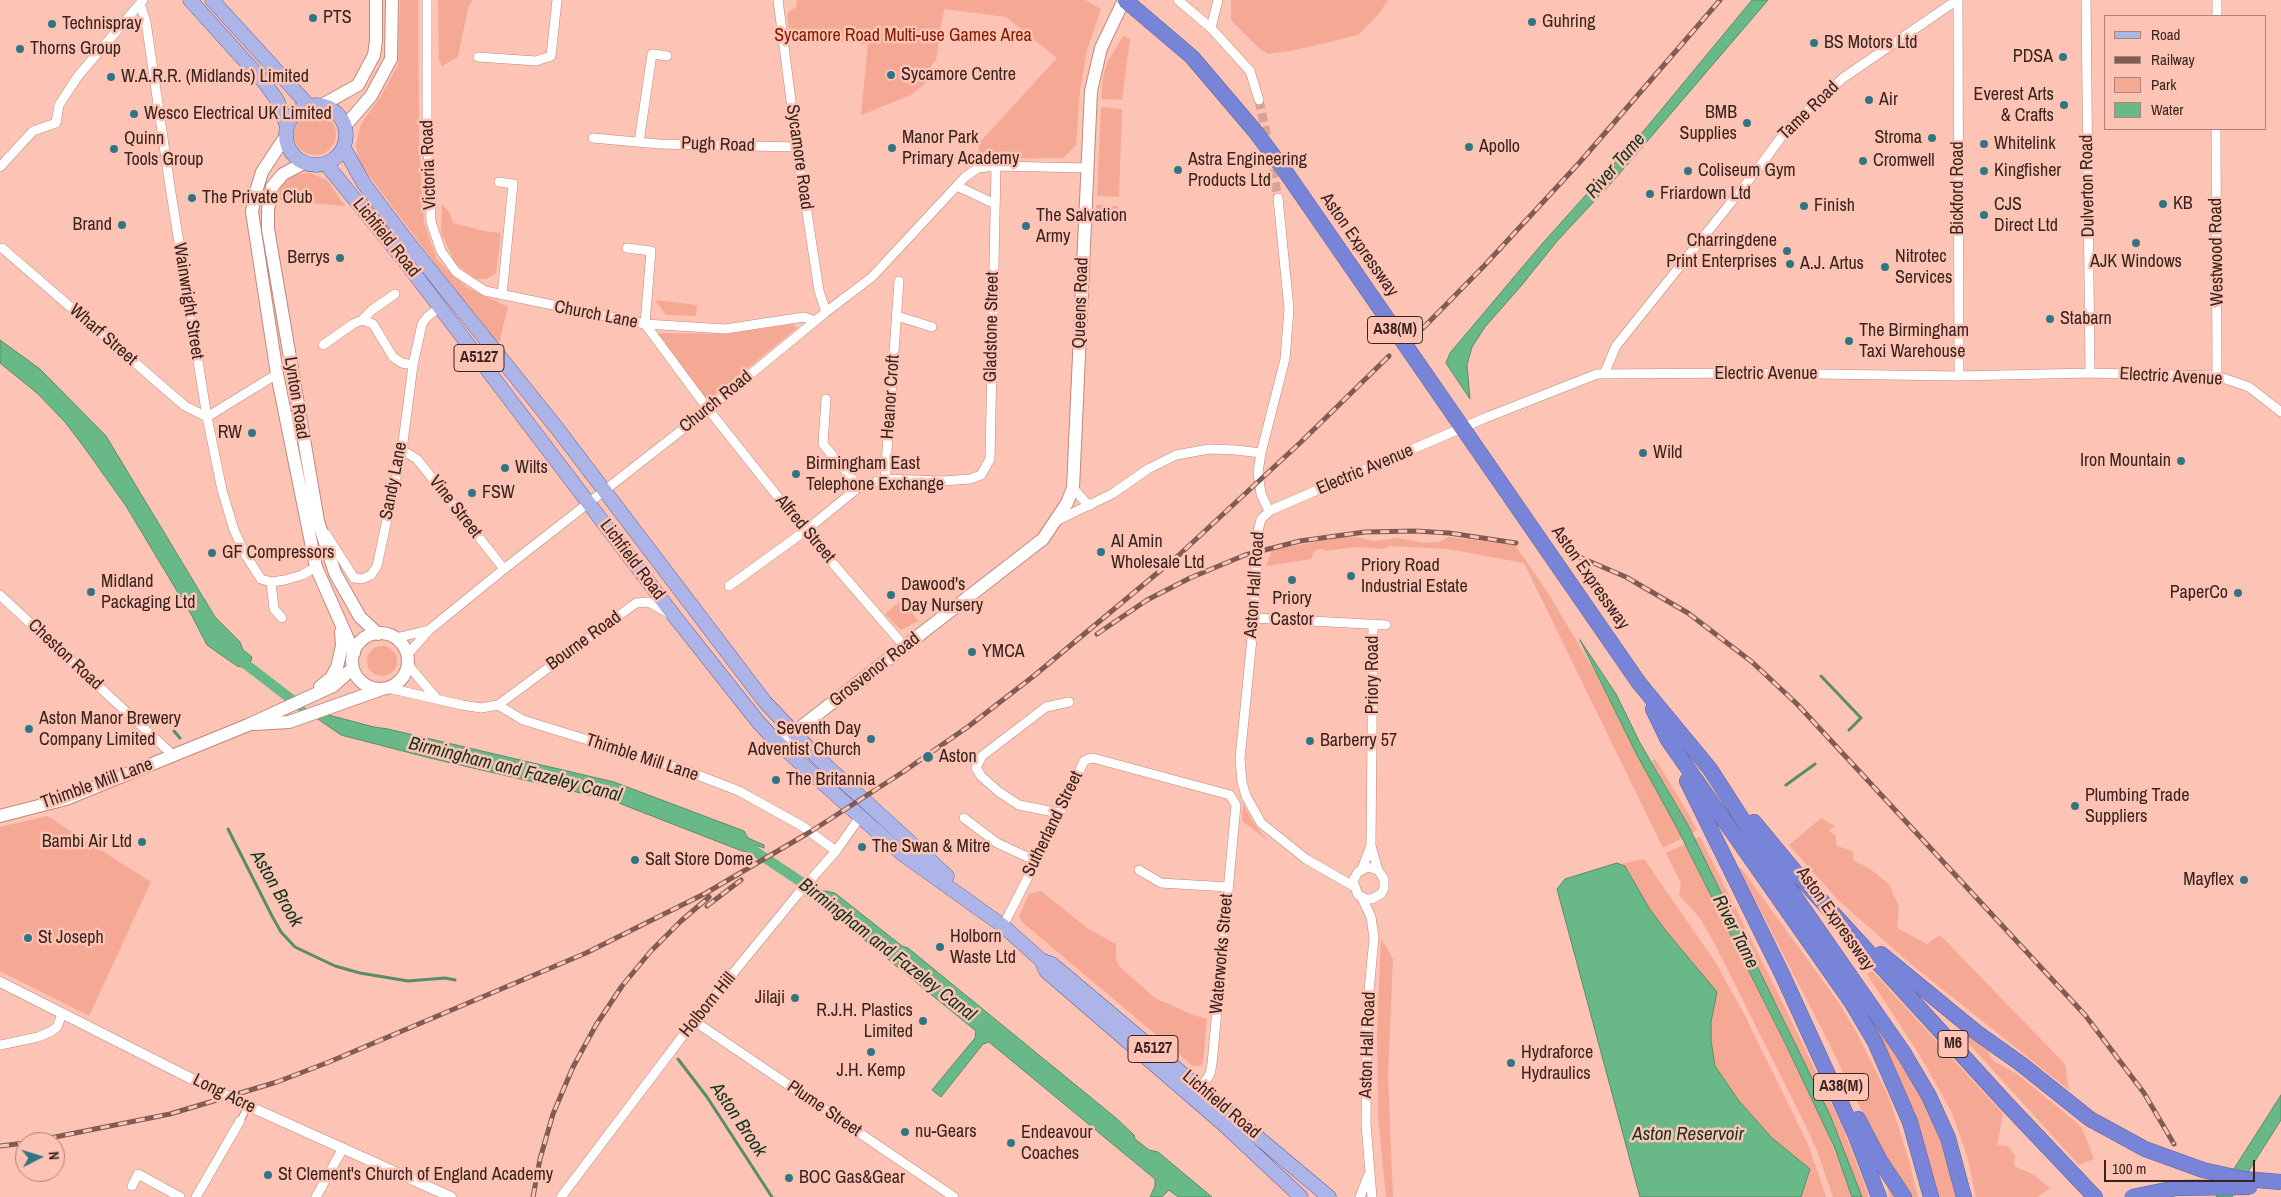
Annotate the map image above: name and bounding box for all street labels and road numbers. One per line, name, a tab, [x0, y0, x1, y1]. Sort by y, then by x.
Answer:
street label: Tame Road	[1774, 77, 1844, 145]
street label: Sycamore Road	[781, 103, 817, 211]
street label: Victoria Road	[417, 120, 441, 210]
street label: Pugh Road	[681, 133, 755, 157]
street label: Dulverton Road	[2076, 135, 2100, 237]
street label: Bickford Road	[1947, 141, 1969, 235]
street label: Aston Expressway	[1315, 189, 1403, 301]
street label: Lichfield Road	[348, 194, 424, 282]
street label: Westwood Road	[2205, 198, 2229, 306]
street label: Wainwright Street	[168, 241, 208, 361]
street label: Queens Road	[1069, 257, 1093, 349]
street label: Gladstone Street	[980, 271, 1004, 383]
street label: Church Lane	[552, 296, 640, 334]
street label: Wharf Street	[65, 300, 141, 370]
road number: A38(M)	[1368, 316, 1422, 344]
road number: A5127	[454, 344, 504, 372]
street label: Heanor Croft	[877, 354, 905, 440]
street label: Lynton Road	[279, 355, 313, 441]
street label: Electric Avenue	[1714, 363, 1818, 385]
street label: Electric Avenue	[2119, 364, 2223, 390]
street label: Church Road	[675, 366, 757, 438]
street label: Sandy Lane	[376, 440, 412, 522]
street label: Electric Avenue	[1313, 440, 1417, 500]
street label: Vine Street	[424, 471, 486, 543]
street label: Alfred Street	[770, 491, 840, 567]
street label: Lichfield Road	[595, 515, 669, 605]
street label: Aston Expressway	[1546, 522, 1634, 634]
street label: Aston Hall Road	[1241, 531, 1269, 639]
street label: Bourne Road	[542, 607, 626, 675]
street label: Cheston Road	[23, 615, 107, 695]
street label: Grosvenor Road	[826, 628, 924, 712]
street label: Priory Road	[1362, 636, 1384, 714]
street label: Thimble Mill Lane	[583, 730, 701, 786]
street label: Thimble Mill Lane	[38, 754, 156, 814]
street label: Sutherland Street	[1018, 768, 1088, 880]
street label: Aston Expressway	[1791, 863, 1879, 975]
street label: Waterworks Street	[1206, 893, 1238, 1015]
street label: Holborn Hill	[675, 968, 741, 1042]
street label: Aston Hall Road	[1355, 991, 1381, 1099]
road number: M6	[1938, 1030, 1968, 1058]
road number: A5127	[1128, 1036, 1178, 1062]
street label: Lichfield Road	[1178, 1066, 1264, 1144]
street label: Long Acre	[189, 1070, 259, 1118]
road number: A38(M)	[1814, 1074, 1868, 1100]
street label: Plume Street	[783, 1076, 865, 1142]

